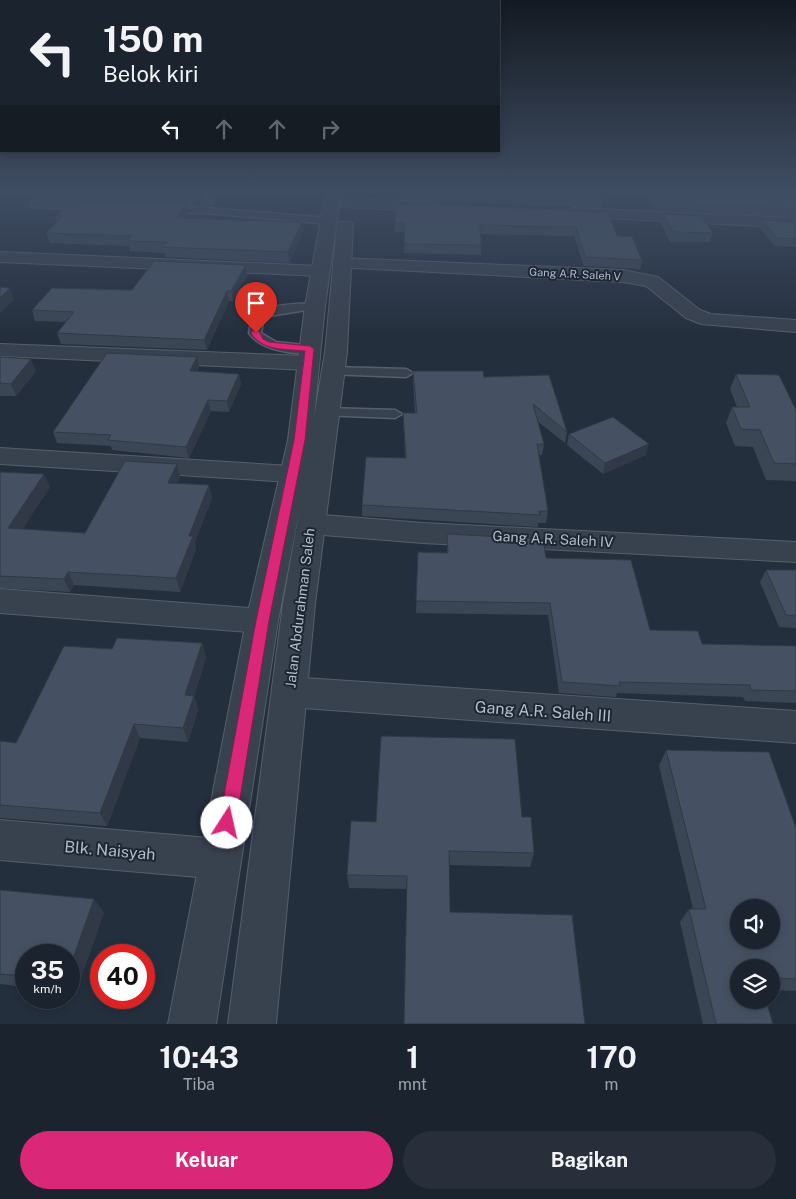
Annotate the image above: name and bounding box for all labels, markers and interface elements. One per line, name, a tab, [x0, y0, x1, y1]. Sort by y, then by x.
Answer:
text: 150 m	[103, 19, 203, 60]
icon: left	[20, 20, 85, 85]
text: Belok kiri	[103, 61, 199, 87]
icon: left	[157, 115, 185, 143]
icon: ahead	[210, 115, 238, 143]
icon: ahead	[263, 115, 291, 143]
icon: right	[316, 115, 344, 143]
street label: Gang A.R. Saleh V	[529, 266, 622, 282]
pin	[235, 282, 277, 333]
icon: arrive	[242, 289, 270, 317]
street label: Jalan Abdurahman Saleh	[282, 527, 318, 689]
street label: Gang A.R. Saleh IV	[492, 528, 614, 550]
street label: Gang A.R. Saleh III	[474, 697, 612, 726]
position arrow	[200, 796, 252, 848]
street label: Blk. Naisyah	[64, 837, 156, 864]
map controls	[730, 899, 780, 1009]
button: sound	[730, 899, 780, 949]
speed limit sign: 40	[90, 944, 155, 1009]
text: 35	[31, 955, 64, 985]
button: layers	[730, 959, 780, 1009]
text: km/h	[33, 982, 62, 996]
text: 10:43	[159, 1039, 239, 1075]
text: 1	[406, 1039, 419, 1075]
text: 170	[586, 1039, 637, 1075]
text: Tiba	[183, 1075, 215, 1094]
text: mnt	[398, 1075, 427, 1094]
text: m	[605, 1075, 618, 1094]
button: Keluar	[20, 1131, 393, 1189]
button: Bagikan	[403, 1131, 776, 1189]

